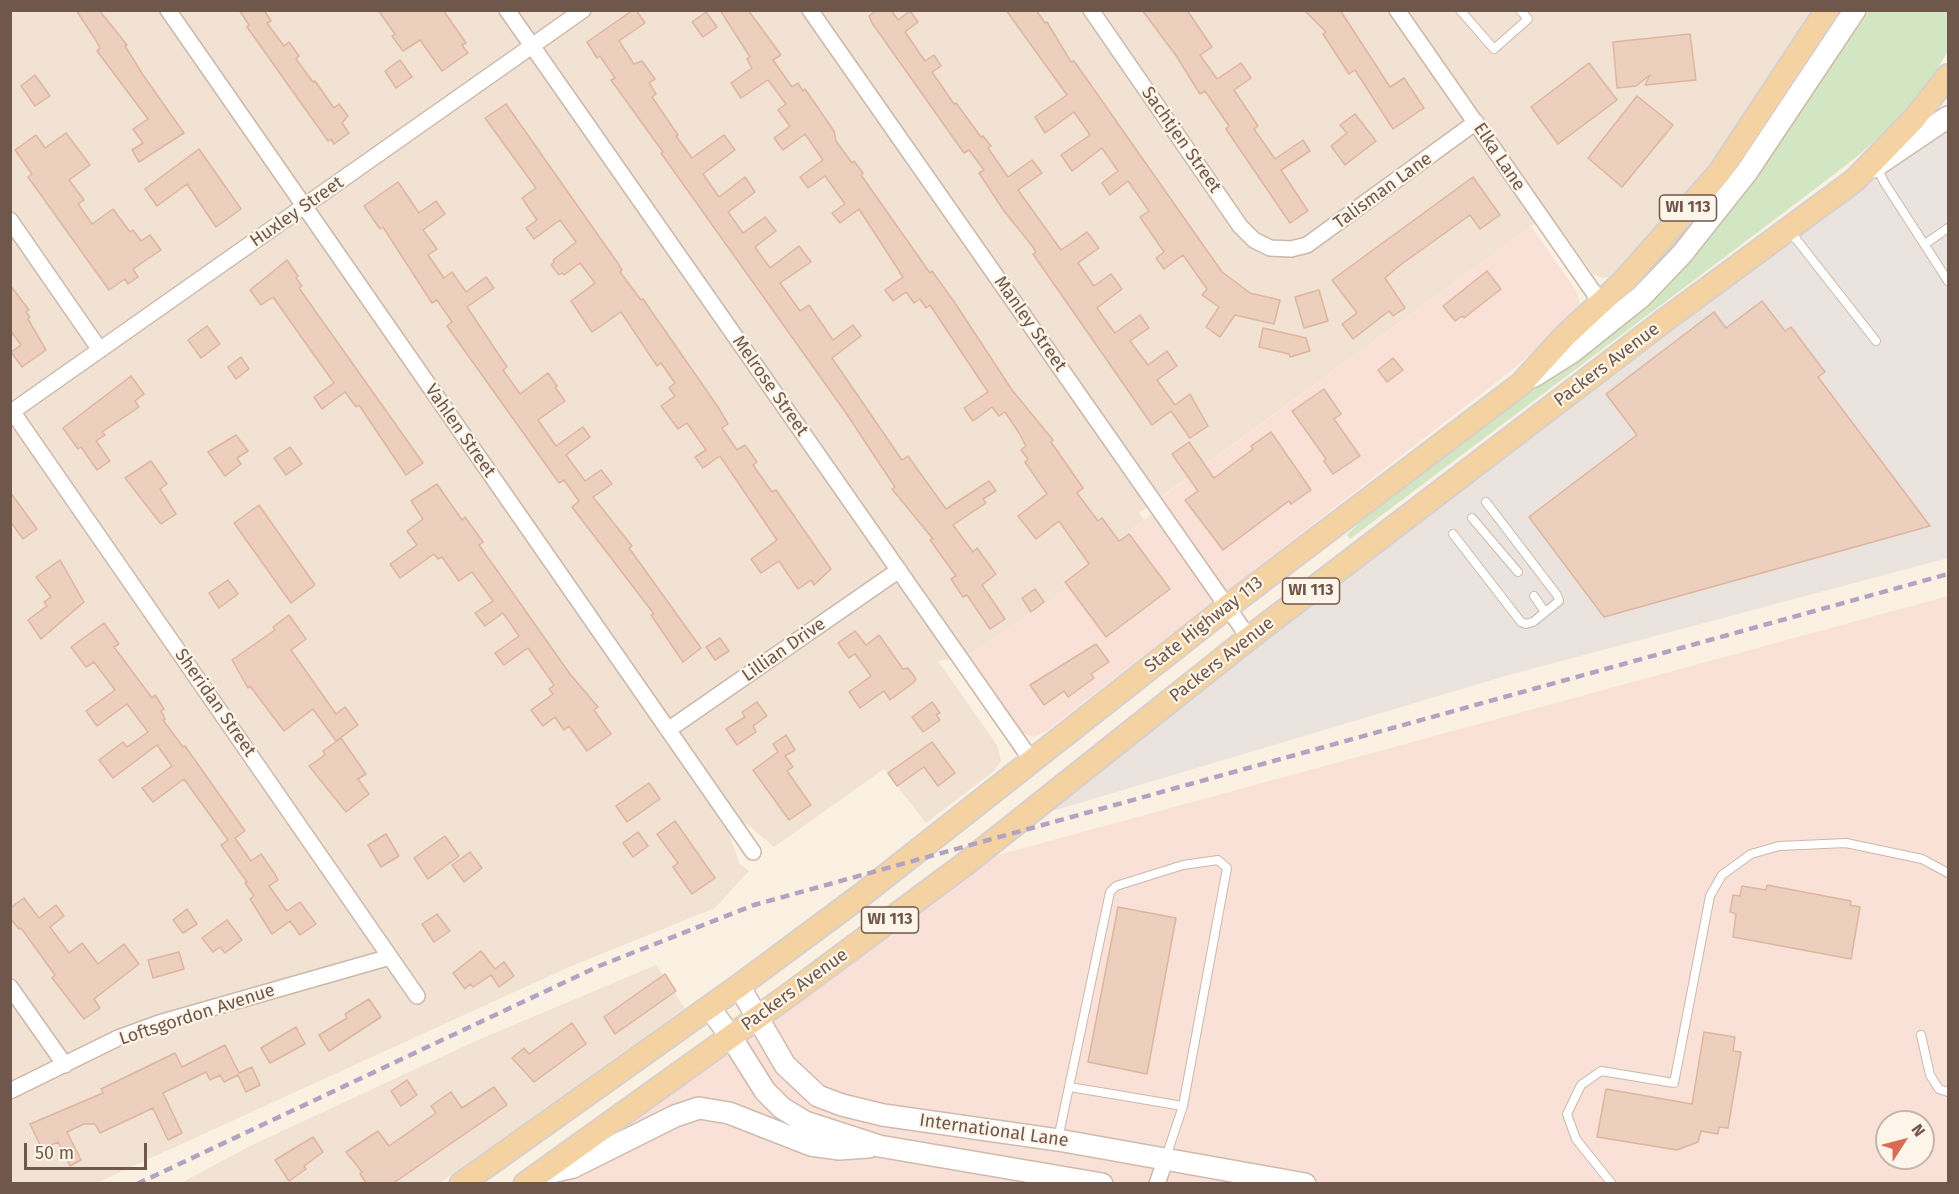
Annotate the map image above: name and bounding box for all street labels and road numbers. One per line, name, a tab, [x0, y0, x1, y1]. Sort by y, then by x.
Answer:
street label: Sachtjen Street	[1137, 83, 1225, 197]
street label: Elka Lane	[1468, 119, 1530, 195]
street label: Talisman Lane	[1330, 148, 1436, 234]
street label: Huxley Street	[246, 172, 348, 252]
road number: WI 113	[1660, 195, 1716, 221]
street label: Manley Street	[989, 272, 1071, 376]
street label: Packers Avenue	[1550, 318, 1664, 412]
street label: Melrose Street	[727, 332, 813, 440]
street label: Vahlen Street	[420, 380, 500, 482]
street label: State Highway 113	[1141, 572, 1267, 678]
road number: WI 113	[1282, 578, 1340, 604]
street label: Lillian Drive	[738, 613, 830, 687]
street label: Packers Avenue	[1166, 613, 1278, 707]
street label: Sheridan Street	[170, 645, 260, 761]
road number: WI 113	[862, 907, 918, 933]
street label: Packers Avenue	[738, 944, 852, 1036]
street label: Loftsgordon Avenue	[116, 980, 278, 1050]
street label: International Lane	[918, 1110, 1070, 1152]

